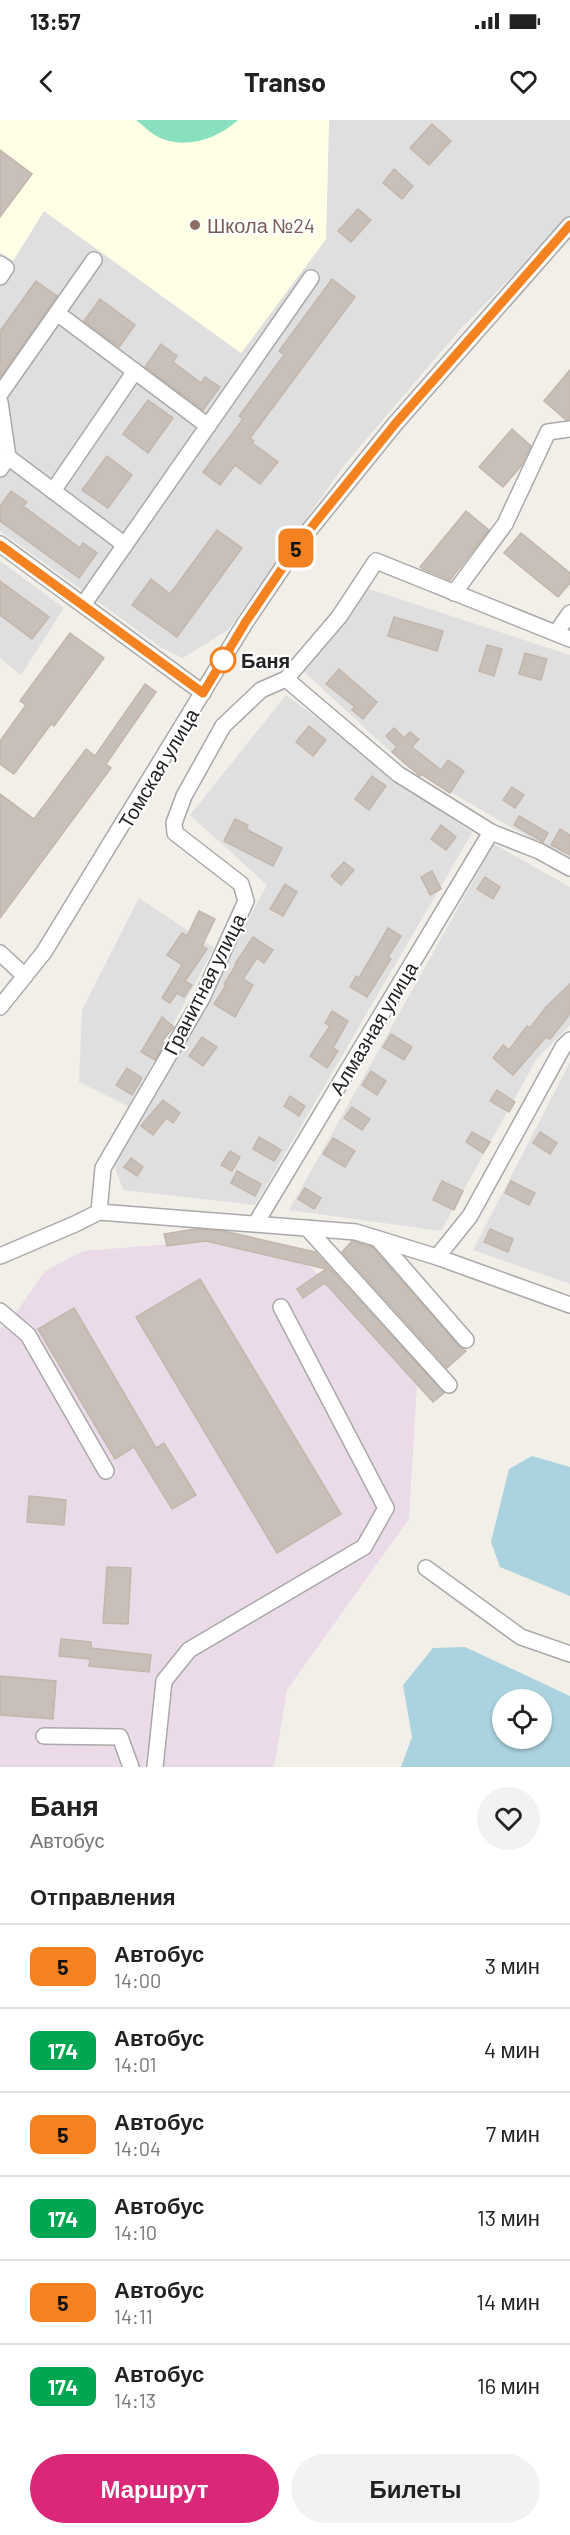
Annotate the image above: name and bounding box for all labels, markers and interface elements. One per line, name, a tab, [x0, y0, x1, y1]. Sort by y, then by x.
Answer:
text: 13:57	[30, 8, 80, 34]
icon: back	[30, 65, 63, 98]
text: Transo	[244, 65, 326, 97]
icon: heart	[507, 65, 540, 98]
place label: Школа №24	[207, 213, 315, 237]
marker: Школа №24	[188, 218, 202, 232]
line badge: 5	[276, 528, 316, 568]
text: 5	[290, 536, 302, 561]
marker: Баня	[210, 647, 236, 673]
place label: Баня	[241, 648, 290, 672]
street label: Томская улица	[113, 703, 204, 832]
street label: Гранитная улица	[158, 909, 250, 1059]
street label: Алмазная улица	[324, 956, 423, 1099]
map controls	[492, 1689, 552, 1749]
button: locate	[492, 1689, 552, 1749]
button: heart	[477, 1787, 540, 1850]
text: Баня	[30, 1788, 99, 1822]
text: Автобус	[30, 1828, 104, 1852]
text: Отправления	[30, 1883, 176, 1909]
text: Автобус	[114, 1940, 204, 1966]
text: 3 мин	[485, 1952, 540, 1978]
text: 5	[57, 1954, 69, 1979]
text: 14:00	[114, 1968, 161, 1992]
text: Автобус	[114, 2024, 204, 2050]
text: 4 мин	[484, 2036, 540, 2062]
text: 174	[48, 2038, 78, 2063]
text: 14:01	[114, 2052, 157, 2076]
text: Автобус	[114, 2108, 204, 2134]
text: 7 мин	[486, 2120, 540, 2146]
text: 5	[57, 2122, 69, 2147]
text: 14:04	[114, 2136, 161, 2160]
text: Автобус	[114, 2192, 204, 2218]
text: 13 мин	[477, 2204, 540, 2230]
text: 174	[48, 2206, 78, 2231]
text: 14:10	[114, 2220, 157, 2244]
text: Автобус	[114, 2276, 204, 2302]
text: 14 мин	[476, 2288, 540, 2314]
text: 5	[57, 2290, 69, 2315]
text: 14:11	[114, 2304, 153, 2328]
text: Автобус	[114, 2360, 204, 2386]
text: 16 мин	[477, 2372, 540, 2398]
text: 174	[48, 2374, 78, 2399]
text: 14:13	[114, 2388, 156, 2412]
button: Маршрут	[30, 2454, 279, 2523]
button: Билеты	[291, 2454, 540, 2523]

